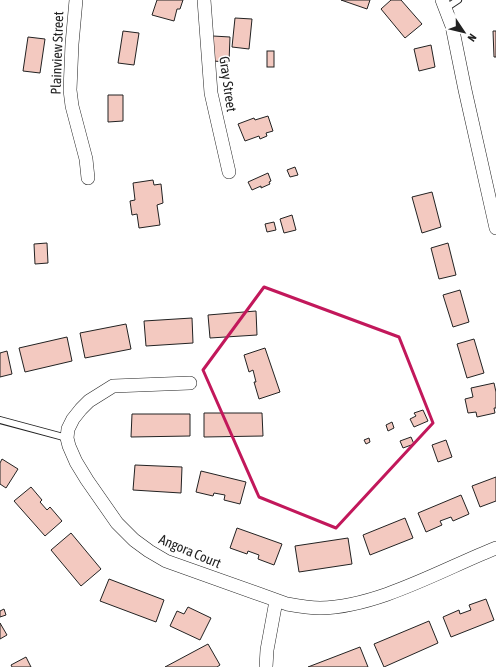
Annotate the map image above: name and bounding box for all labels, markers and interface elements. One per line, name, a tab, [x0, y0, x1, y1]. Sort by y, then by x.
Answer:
street label: Plainview Street	[48, 11, 66, 95]
north arrow	[444, 12, 484, 52]
text: N	[465, 32, 479, 44]
street label: Gray Street	[216, 55, 240, 113]
street label: Angora Court	[157, 531, 223, 571]

